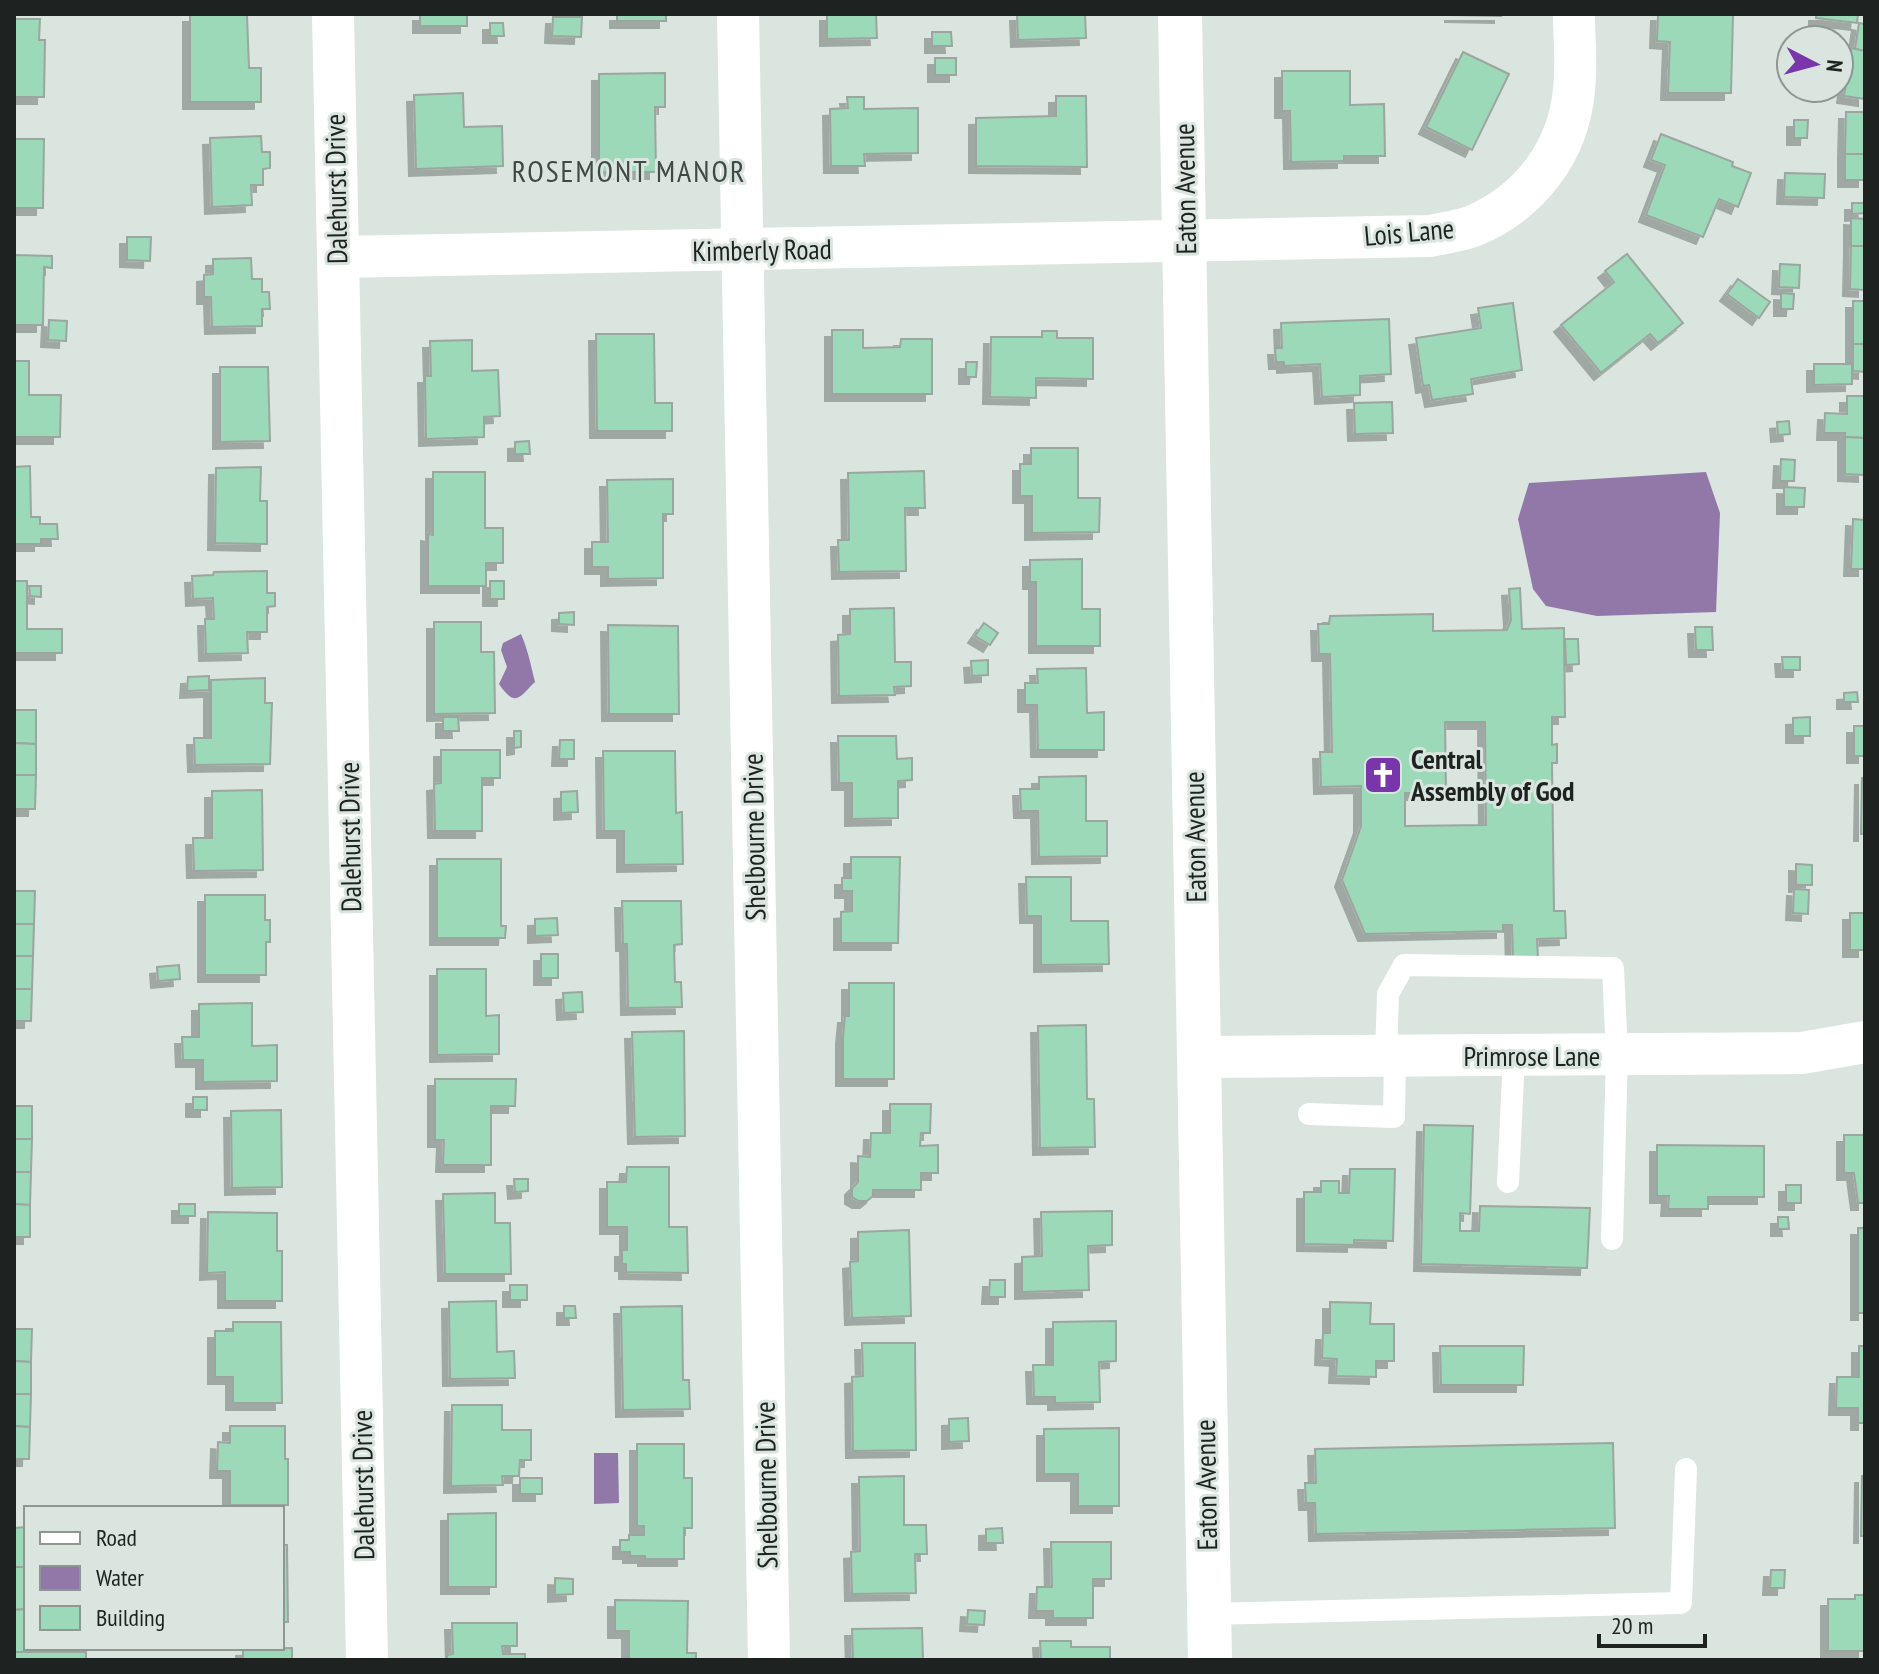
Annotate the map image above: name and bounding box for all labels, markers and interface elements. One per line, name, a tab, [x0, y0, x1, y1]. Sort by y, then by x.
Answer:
north arrow	[1775, 24, 1855, 104]
text: N	[1820, 59, 1849, 73]
street label: Dalehurst Drive	[316, 114, 355, 264]
street label: Eaton Avenue	[1165, 123, 1204, 255]
district label: ROSEMONT MANOR	[512, 151, 746, 190]
street label: Lois Lane	[1362, 209, 1456, 254]
street label: Kimberly Road	[692, 230, 832, 269]
place label: Central Assembly of God	[1410, 740, 1575, 809]
street label: Shelbourne Drive	[734, 753, 773, 921]
church icon: Central Assembly of God	[1362, 754, 1404, 796]
street label: Dalehurst Drive	[330, 762, 369, 912]
street label: Eaton Avenue	[1175, 771, 1214, 903]
street label: Primrose Lane	[1464, 1037, 1600, 1074]
street label: Shelbourne Drive	[746, 1401, 785, 1569]
street label: Dalehurst Drive	[343, 1410, 382, 1560]
street label: Eaton Avenue	[1186, 1419, 1225, 1551]
legend	[24, 1506, 284, 1650]
text: Road	[96, 1522, 137, 1553]
text: Water	[96, 1562, 144, 1593]
scale bar	[1599, 1598, 1705, 1648]
text: Building	[96, 1602, 165, 1633]
text: 20 m	[1611, 1610, 1653, 1641]

